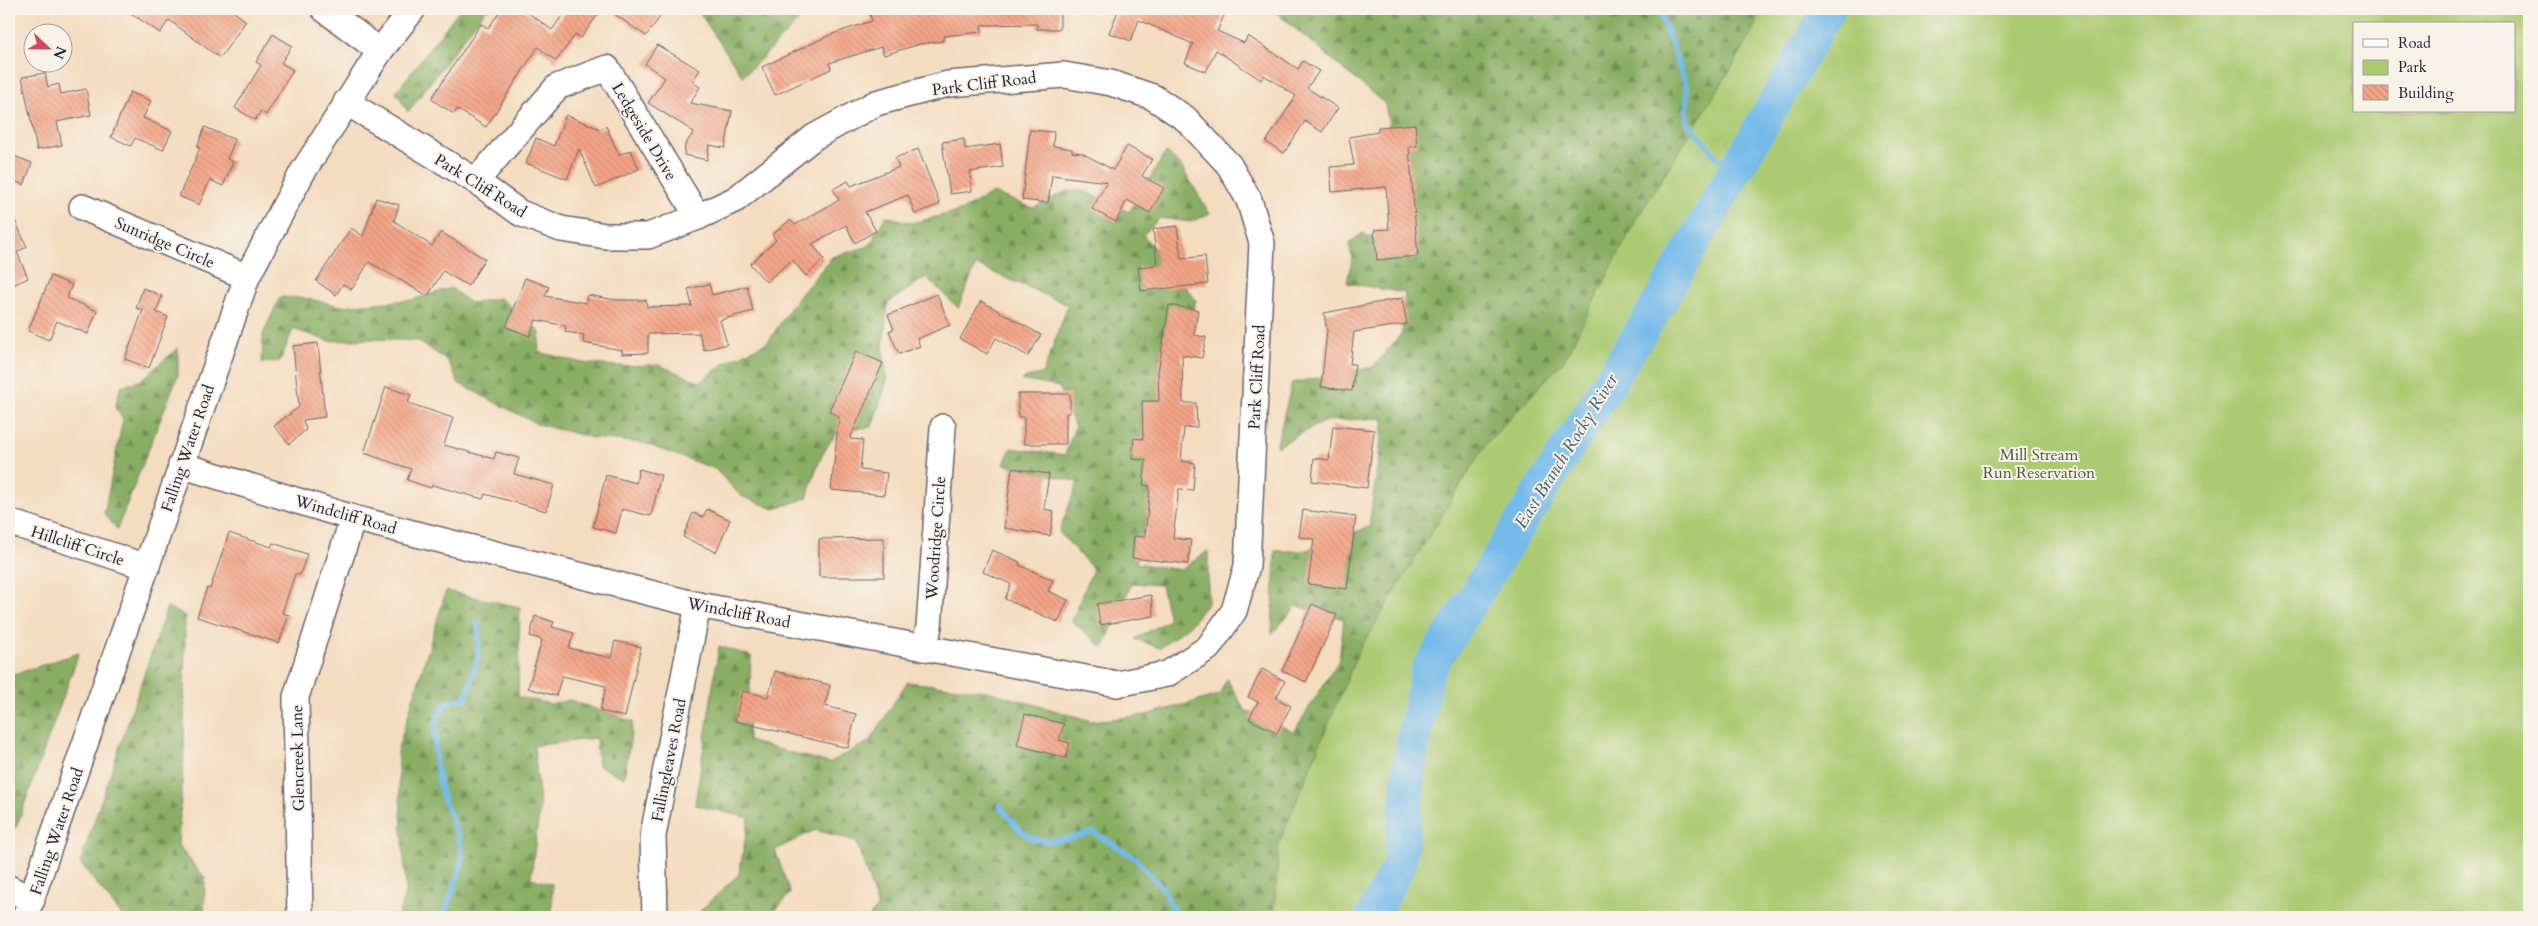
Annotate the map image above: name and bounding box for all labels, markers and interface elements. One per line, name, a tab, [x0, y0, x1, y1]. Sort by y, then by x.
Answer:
north arrow	[22, 22, 72, 72]
legend	[2353, 22, 2516, 112]
text: Road	[2398, 33, 2431, 53]
text: N	[49, 43, 71, 62]
text: Park	[2398, 57, 2427, 77]
street label: Park Cliff Road	[931, 67, 1038, 101]
street label: Ledgeside Drive	[606, 79, 682, 184]
text: Building	[2398, 83, 2454, 103]
street label: Park Cliff Road	[430, 149, 531, 223]
street label: Sunridge Circle	[111, 212, 218, 274]
street label: Park Cliff Road	[1243, 324, 1271, 430]
water label: East Branch Rocky River	[1509, 368, 1625, 533]
street label: Falling Water Road	[156, 381, 220, 515]
park label: Mill Stream Run Reservation	[1983, 444, 2095, 484]
street label: Woodridge Circle	[921, 475, 951, 602]
street label: Windcliff Road	[291, 490, 400, 540]
street label: Hillcliff Circle	[28, 521, 127, 571]
street label: Windcliff Road	[684, 592, 793, 634]
street label: Fallingleaves Road	[646, 696, 692, 824]
street label: Glencreek Lane	[286, 705, 310, 811]
street label: Falling Water Road	[25, 764, 89, 898]

